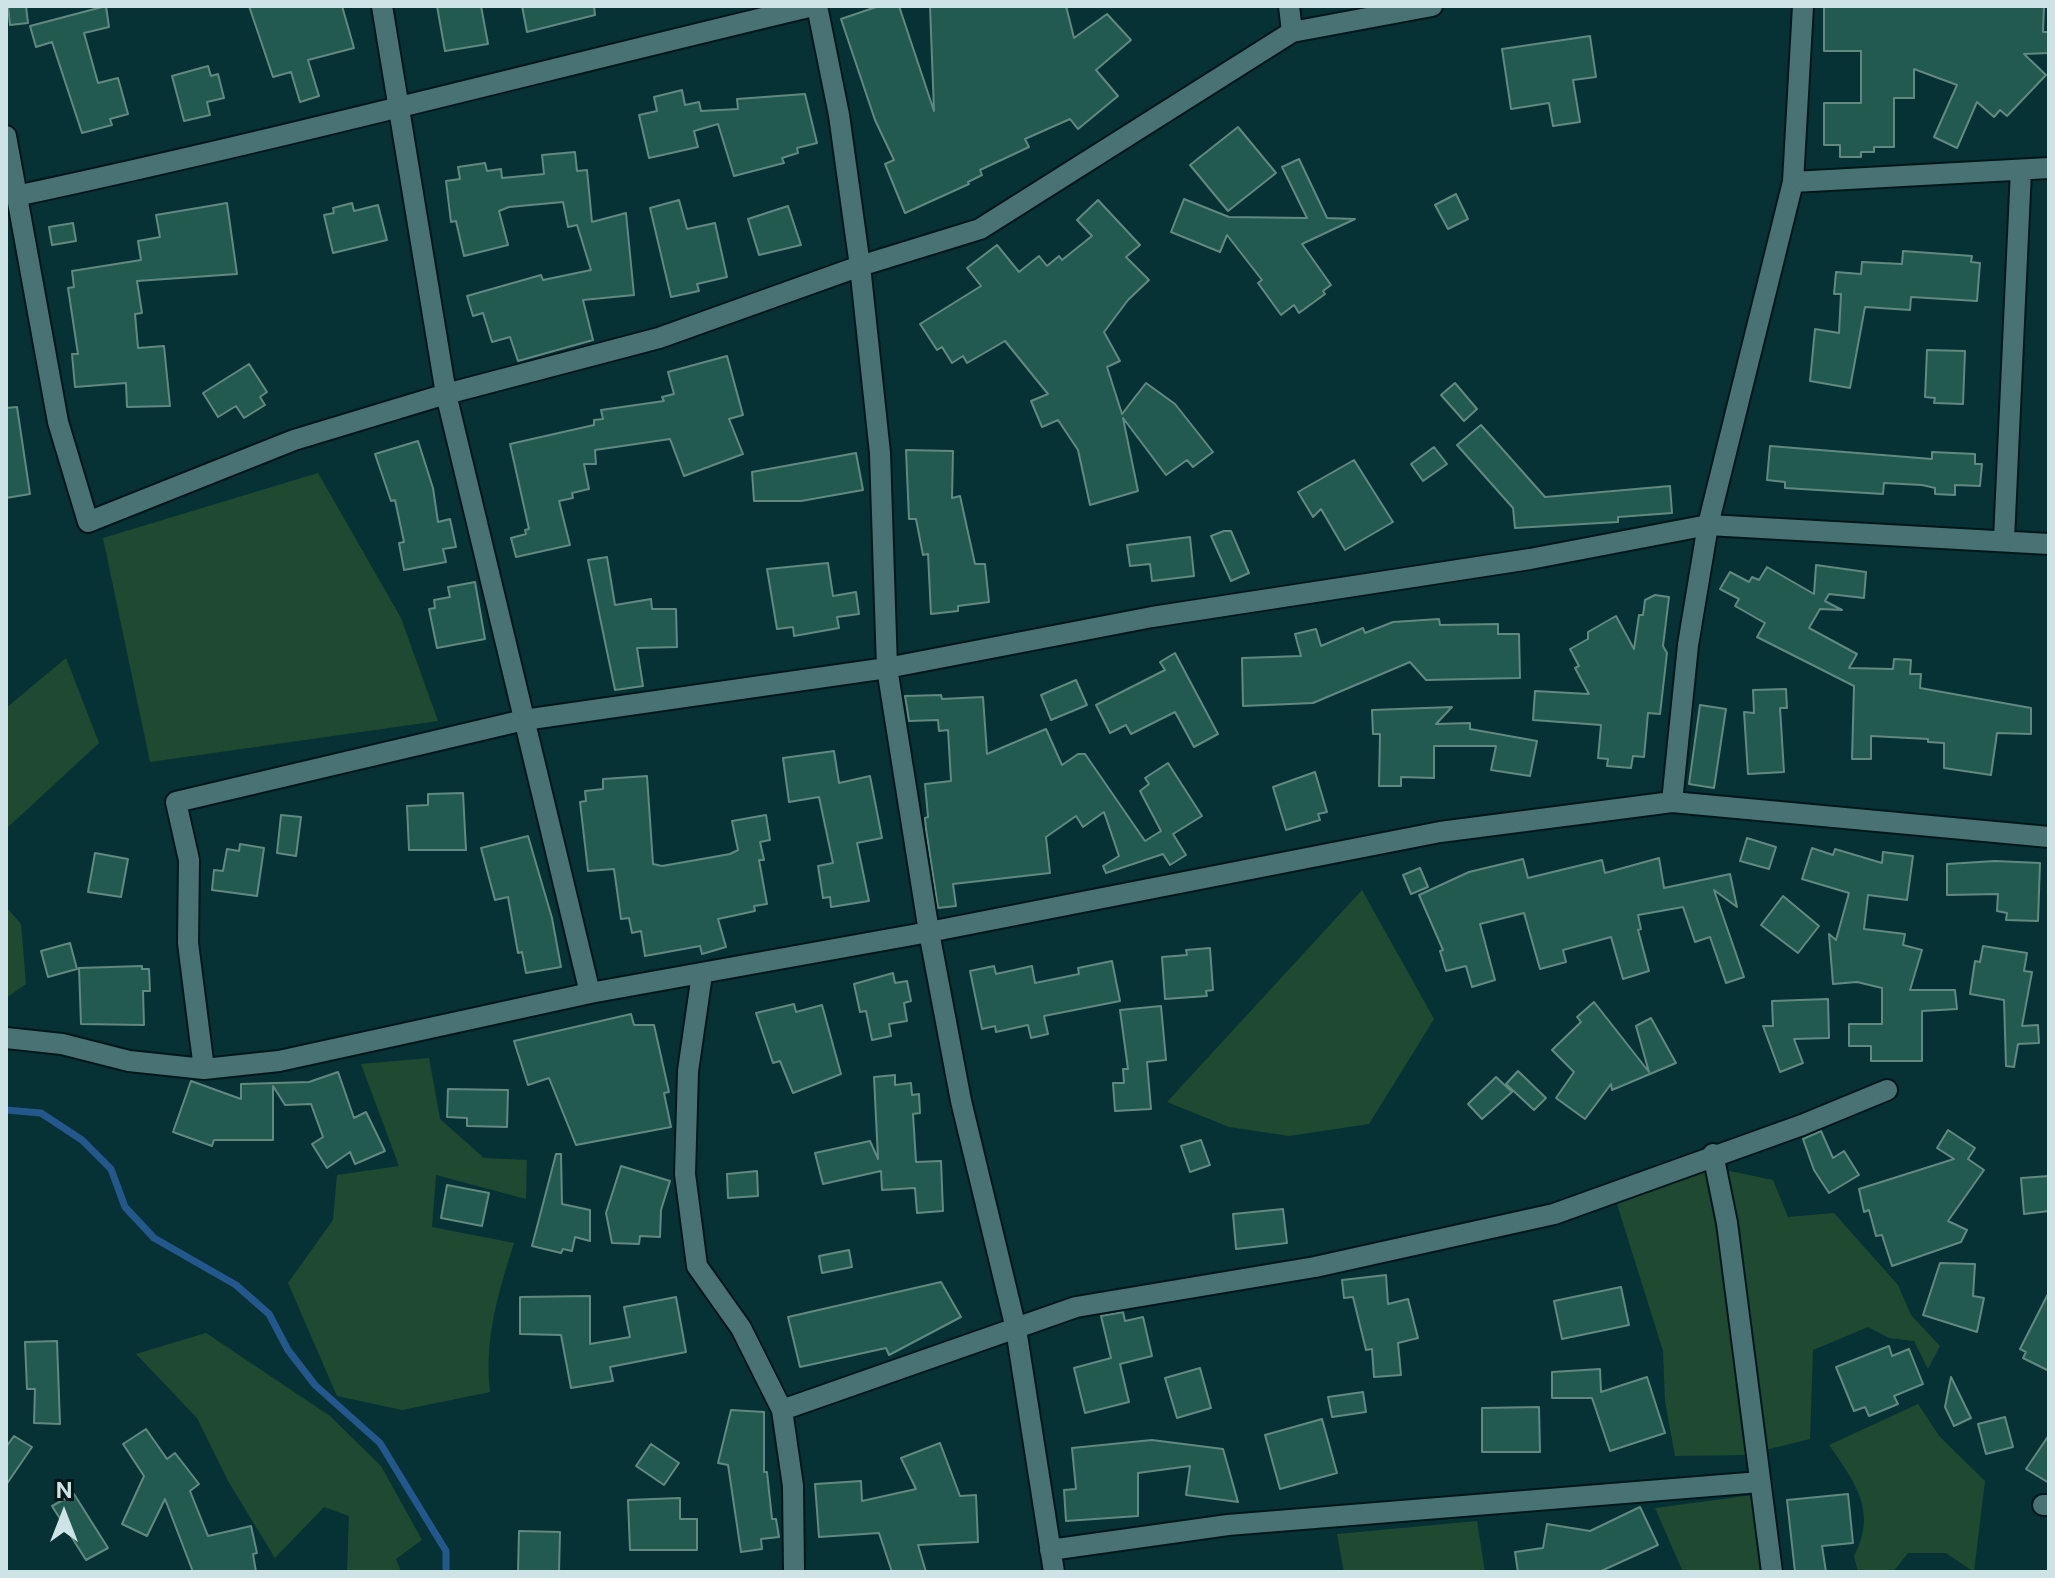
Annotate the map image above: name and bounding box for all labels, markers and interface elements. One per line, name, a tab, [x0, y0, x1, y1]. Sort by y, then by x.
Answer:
north arrow	[24, 1474, 104, 1554]
text: N	[55, 1477, 73, 1503]

